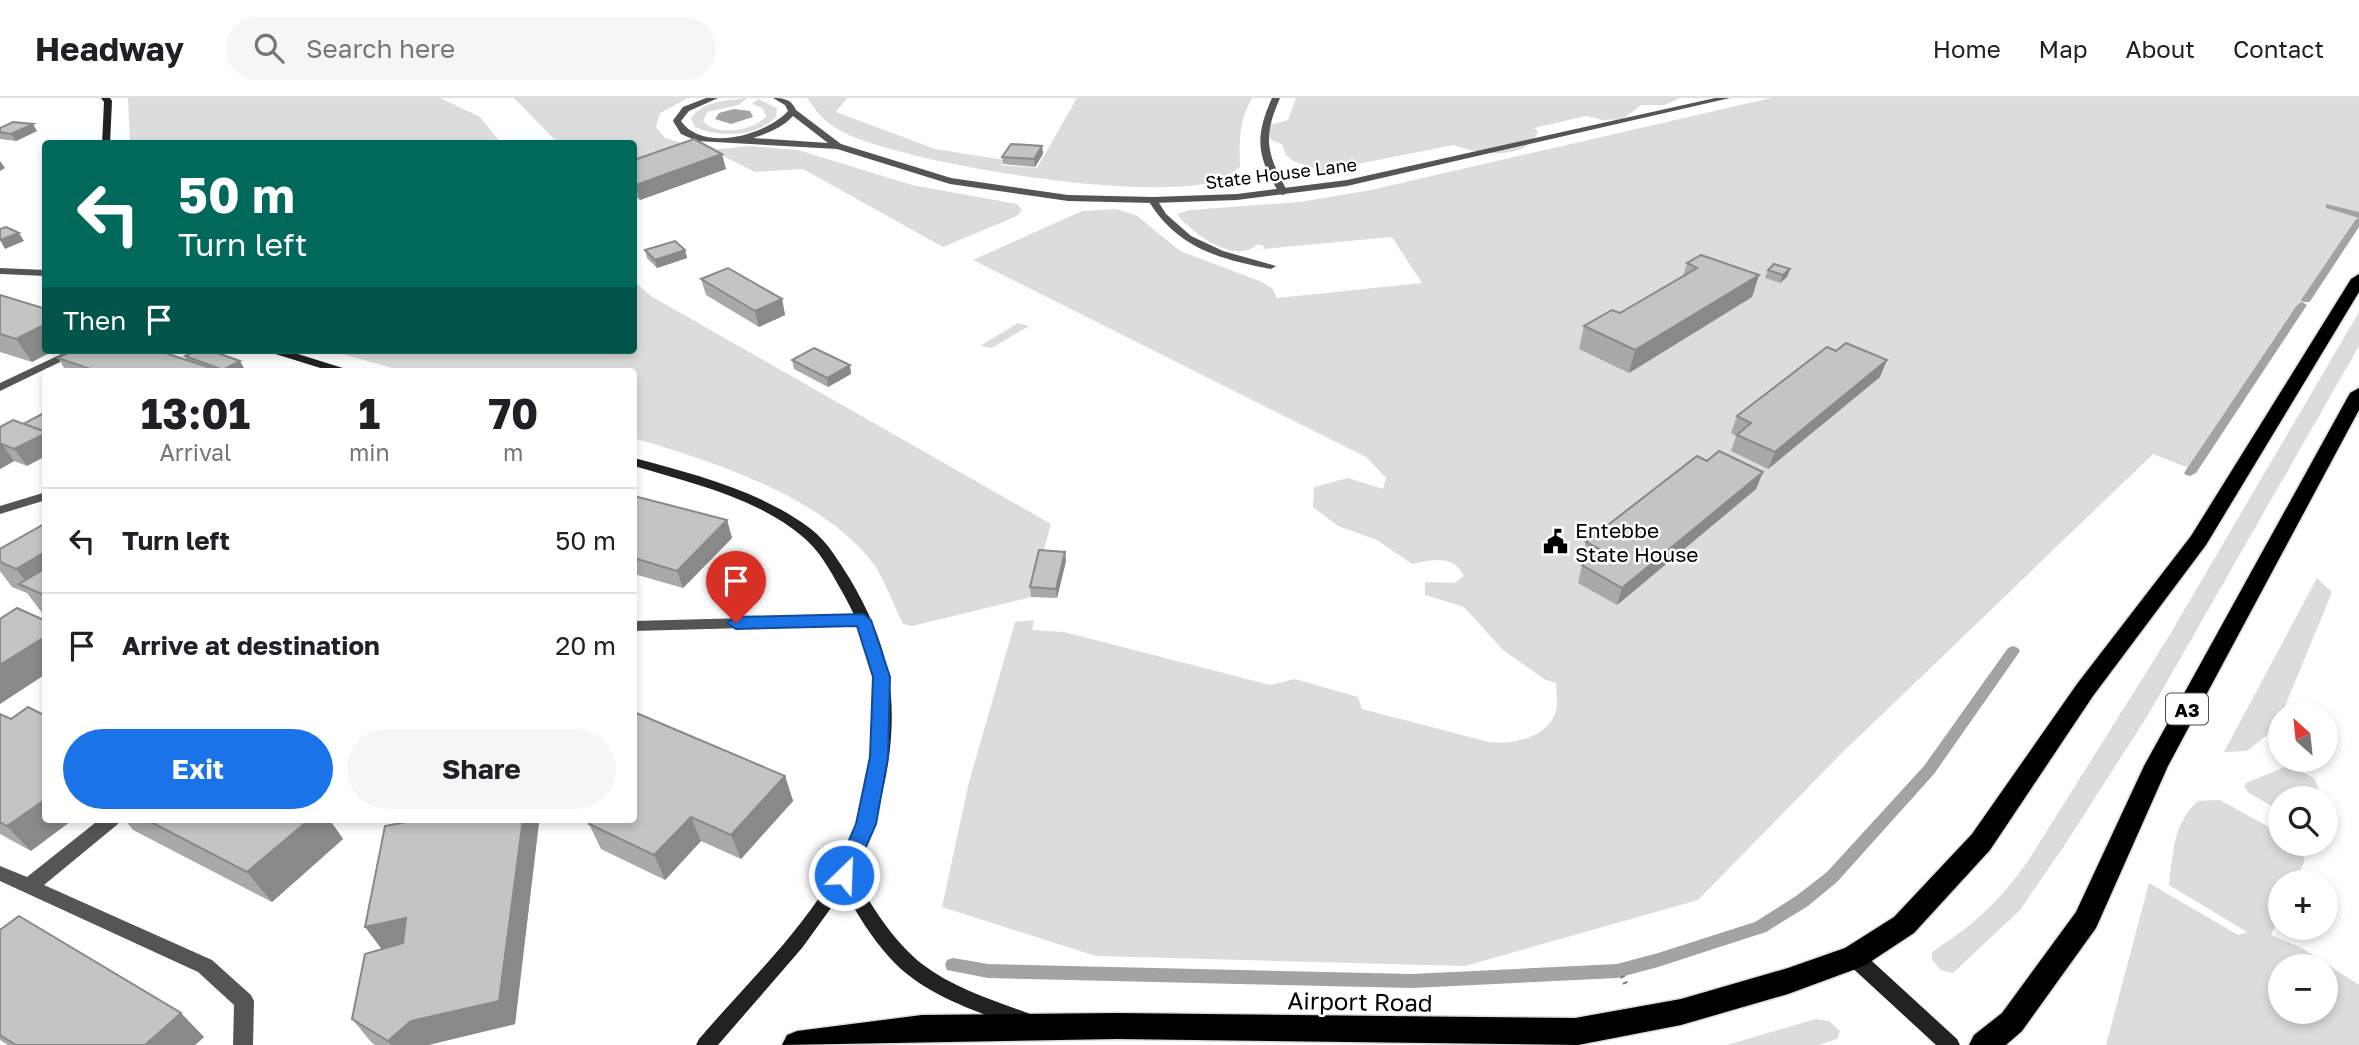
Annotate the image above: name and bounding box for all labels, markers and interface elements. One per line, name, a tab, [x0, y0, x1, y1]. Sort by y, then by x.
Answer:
search box	[226, 17, 716, 80]
text: Headway	[35, 29, 184, 68]
icon: search	[250, 29, 288, 67]
text: Search here	[306, 33, 455, 64]
text: Home	[1933, 34, 2001, 63]
text: Map	[2039, 34, 2088, 63]
text: About	[2126, 34, 2195, 63]
text: Contact	[2233, 34, 2324, 63]
street label: State House Lane	[1204, 153, 1358, 193]
text: 50 m	[178, 165, 295, 224]
icon: left	[63, 168, 154, 259]
text: Turn left	[178, 225, 307, 263]
icon: arrive	[140, 301, 178, 339]
text: Then	[63, 305, 126, 336]
text: 13:01	[141, 388, 250, 438]
text: 1	[358, 388, 380, 438]
text: 70	[488, 388, 538, 438]
text: Arrival	[159, 438, 231, 466]
text: min	[349, 438, 390, 466]
text: m	[503, 438, 523, 466]
place label: Entebbe State House	[1575, 517, 1698, 567]
icon: left	[63, 522, 101, 560]
text: Turn left	[122, 525, 230, 556]
text: 50 m	[555, 525, 616, 556]
public building icon: Entebbe State House	[1541, 528, 1569, 556]
pin	[706, 551, 766, 623]
icon: arrive	[717, 562, 755, 600]
icon: arrive	[63, 627, 101, 665]
text: Arrive at destination	[122, 630, 380, 661]
text: 20 m	[555, 630, 616, 661]
road number: A3	[2166, 694, 2208, 724]
north arrow	[2268, 702, 2338, 772]
map controls	[2268, 702, 2338, 1024]
button: Exit	[63, 729, 333, 809]
button: Share	[347, 729, 616, 809]
button: search	[2268, 786, 2338, 856]
position arrow	[807, 838, 881, 912]
button: +	[2268, 870, 2338, 940]
button: −	[2268, 954, 2338, 1024]
street label: Airport Road	[1287, 985, 1433, 1017]

